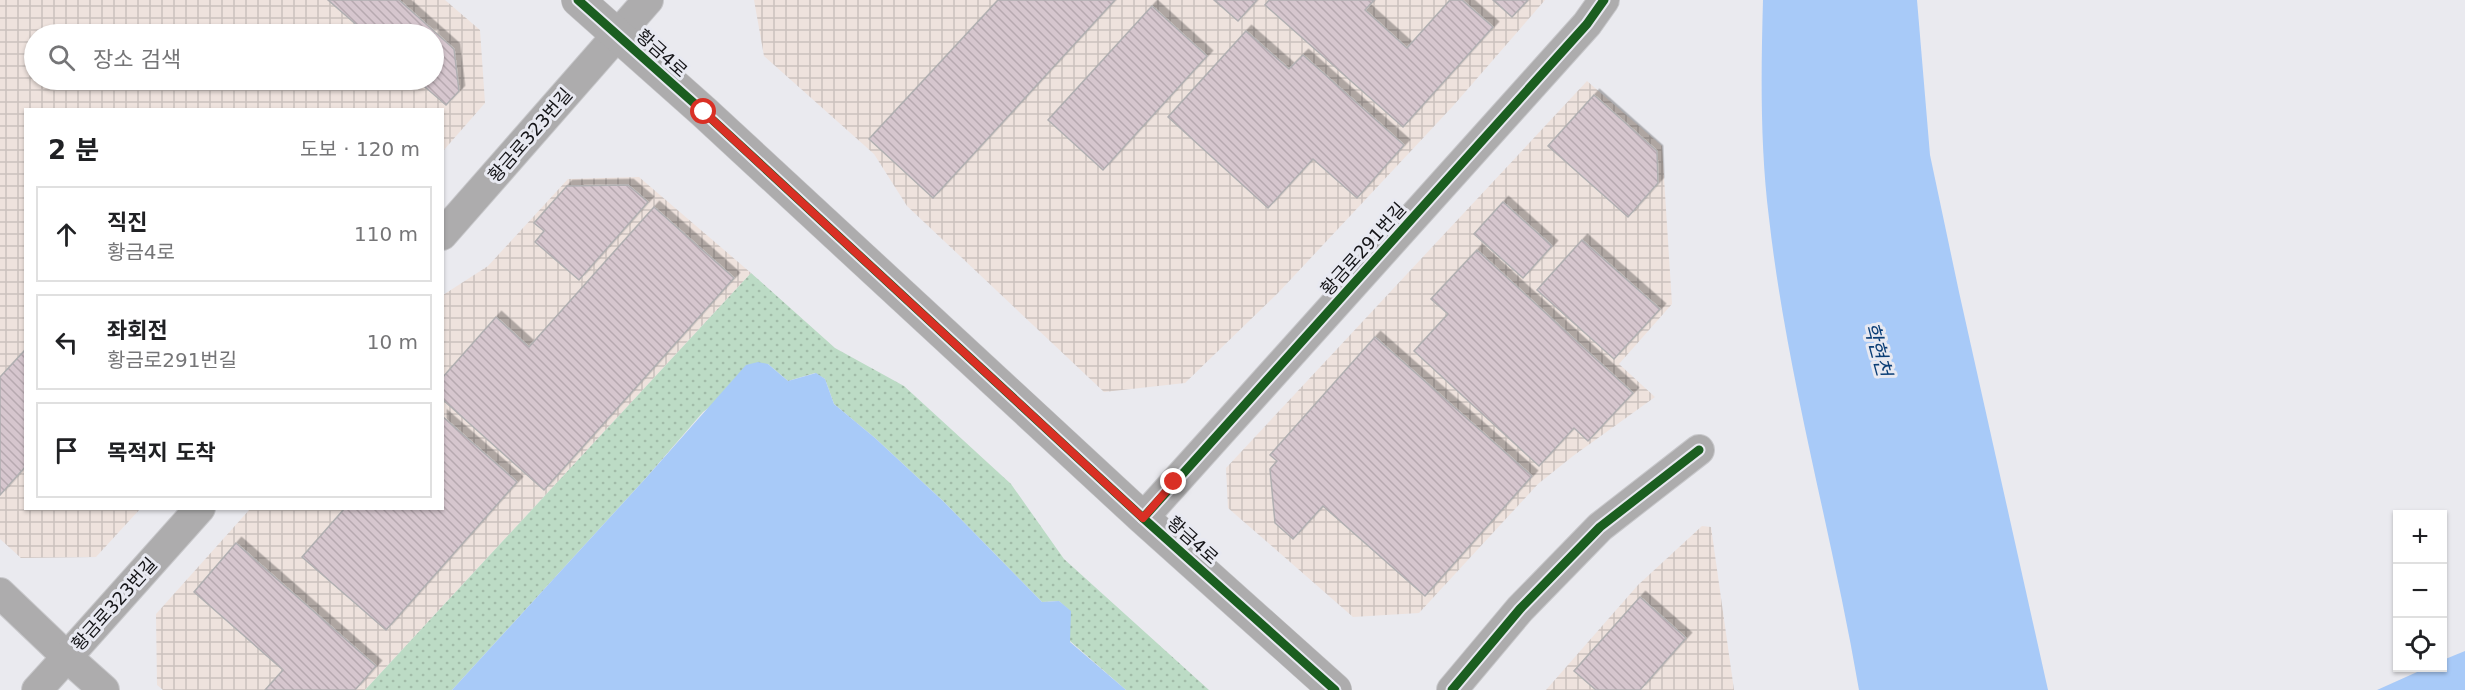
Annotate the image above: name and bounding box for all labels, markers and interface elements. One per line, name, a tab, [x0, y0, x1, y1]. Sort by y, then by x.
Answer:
search box	[24, 24, 444, 90]
street label: 황금4로	[632, 25, 692, 81]
icon: search	[45, 41, 78, 74]
text: 장소 검색	[93, 47, 181, 72]
street label: 황금로323번길	[484, 84, 576, 186]
route start	[690, 98, 716, 124]
text: 2 분	[48, 135, 99, 165]
text: 도보 · 120 m	[300, 137, 420, 161]
street label: 황금로291번길	[1316, 198, 1410, 300]
text: 직진	[107, 210, 147, 235]
icon: ahead	[50, 218, 83, 251]
text: 110 m	[354, 222, 418, 246]
text: 황금4로	[107, 240, 175, 264]
text: 좌회전	[107, 318, 168, 343]
water label: 학현천	[1859, 319, 1897, 381]
icon: left	[50, 326, 83, 359]
text: 10 m	[367, 330, 418, 354]
text: 황금로291번길	[107, 348, 237, 372]
icon: arrive	[50, 434, 83, 467]
text: 목적지 도착	[107, 440, 216, 465]
route end	[1160, 468, 1186, 494]
map controls	[2393, 510, 2447, 672]
button: +	[2393, 510, 2447, 564]
street label: 황금4로	[1163, 512, 1223, 568]
street label: 황금로323번길	[67, 553, 161, 655]
button: −	[2393, 564, 2447, 618]
button: locate	[2393, 618, 2447, 672]

